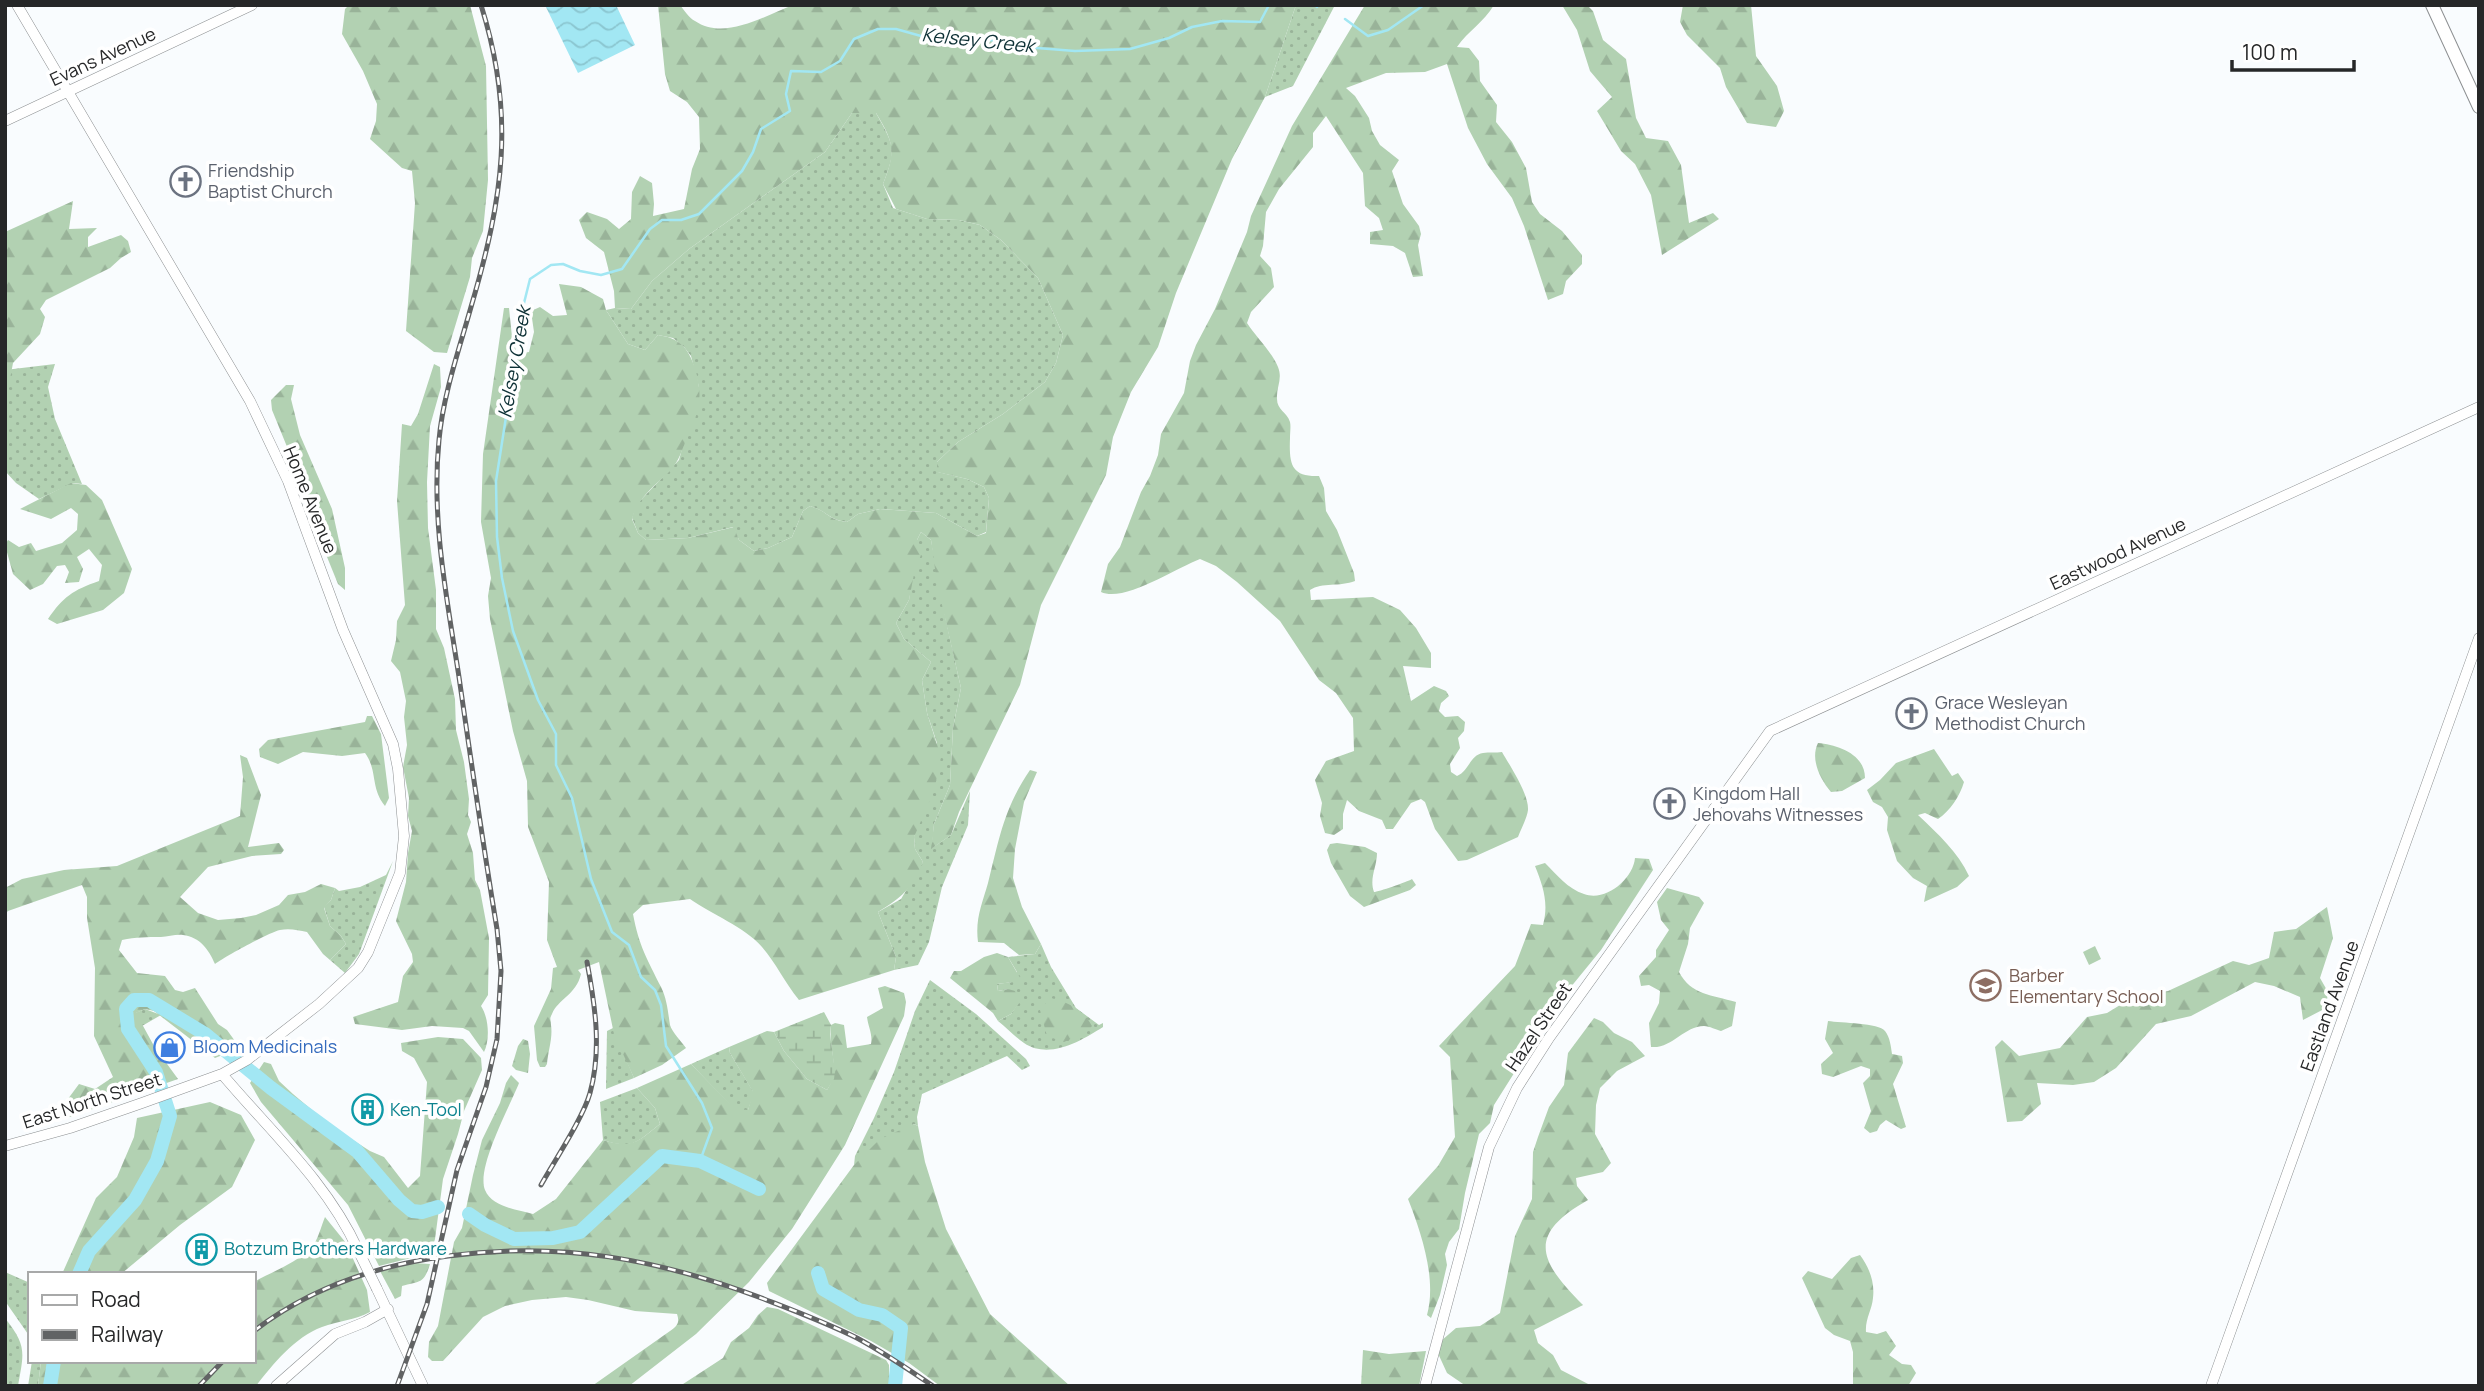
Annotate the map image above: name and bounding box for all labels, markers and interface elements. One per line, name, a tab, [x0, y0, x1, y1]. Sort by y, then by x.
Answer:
street label: Evans Avenue	[46, 21, 159, 91]
water label: Kelsey Creek	[921, 21, 1038, 59]
scale bar	[2232, 28, 2354, 72]
text: 100 m	[2242, 38, 2298, 66]
place label: Friendship Baptist Church	[208, 158, 333, 203]
church icon: Friendship Baptist Church	[168, 164, 202, 198]
water label: Kelsey Creek	[491, 302, 537, 420]
street label: Home Avenue	[278, 442, 343, 557]
street label: Eastwood Avenue	[2046, 511, 2190, 595]
place label: Grace Wesleyan Methodist Church	[1935, 690, 2086, 735]
church icon: Grace Wesleyan Methodist Church	[1895, 696, 1929, 730]
place label: Kingdom Hall Jehovahs Witnesses	[1693, 781, 1863, 826]
church icon: Kingdom Hall Jehovahs Witnesses	[1653, 787, 1687, 821]
street label: Eastland Avenue	[2294, 937, 2364, 1074]
place label: Barber Elementary School	[2009, 963, 2164, 1008]
school or university icon: Barber Elementary School	[1969, 969, 2003, 1003]
street label: Hazel Street	[1500, 977, 1577, 1076]
shop icon: Bloom Medicinals	[153, 1030, 187, 1064]
place label: Bloom Medicinals	[193, 1034, 337, 1058]
street label: East North Street	[19, 1066, 164, 1134]
building icon: Ken-Tool	[350, 1093, 384, 1127]
place label: Ken-Tool	[390, 1097, 462, 1121]
building icon: Botzum Brothers Hardware	[184, 1232, 218, 1266]
place label: Botzum Brothers Hardware	[224, 1236, 447, 1260]
legend	[28, 1272, 256, 1363]
text: Road	[91, 1285, 141, 1313]
text: Railway	[91, 1320, 163, 1348]

